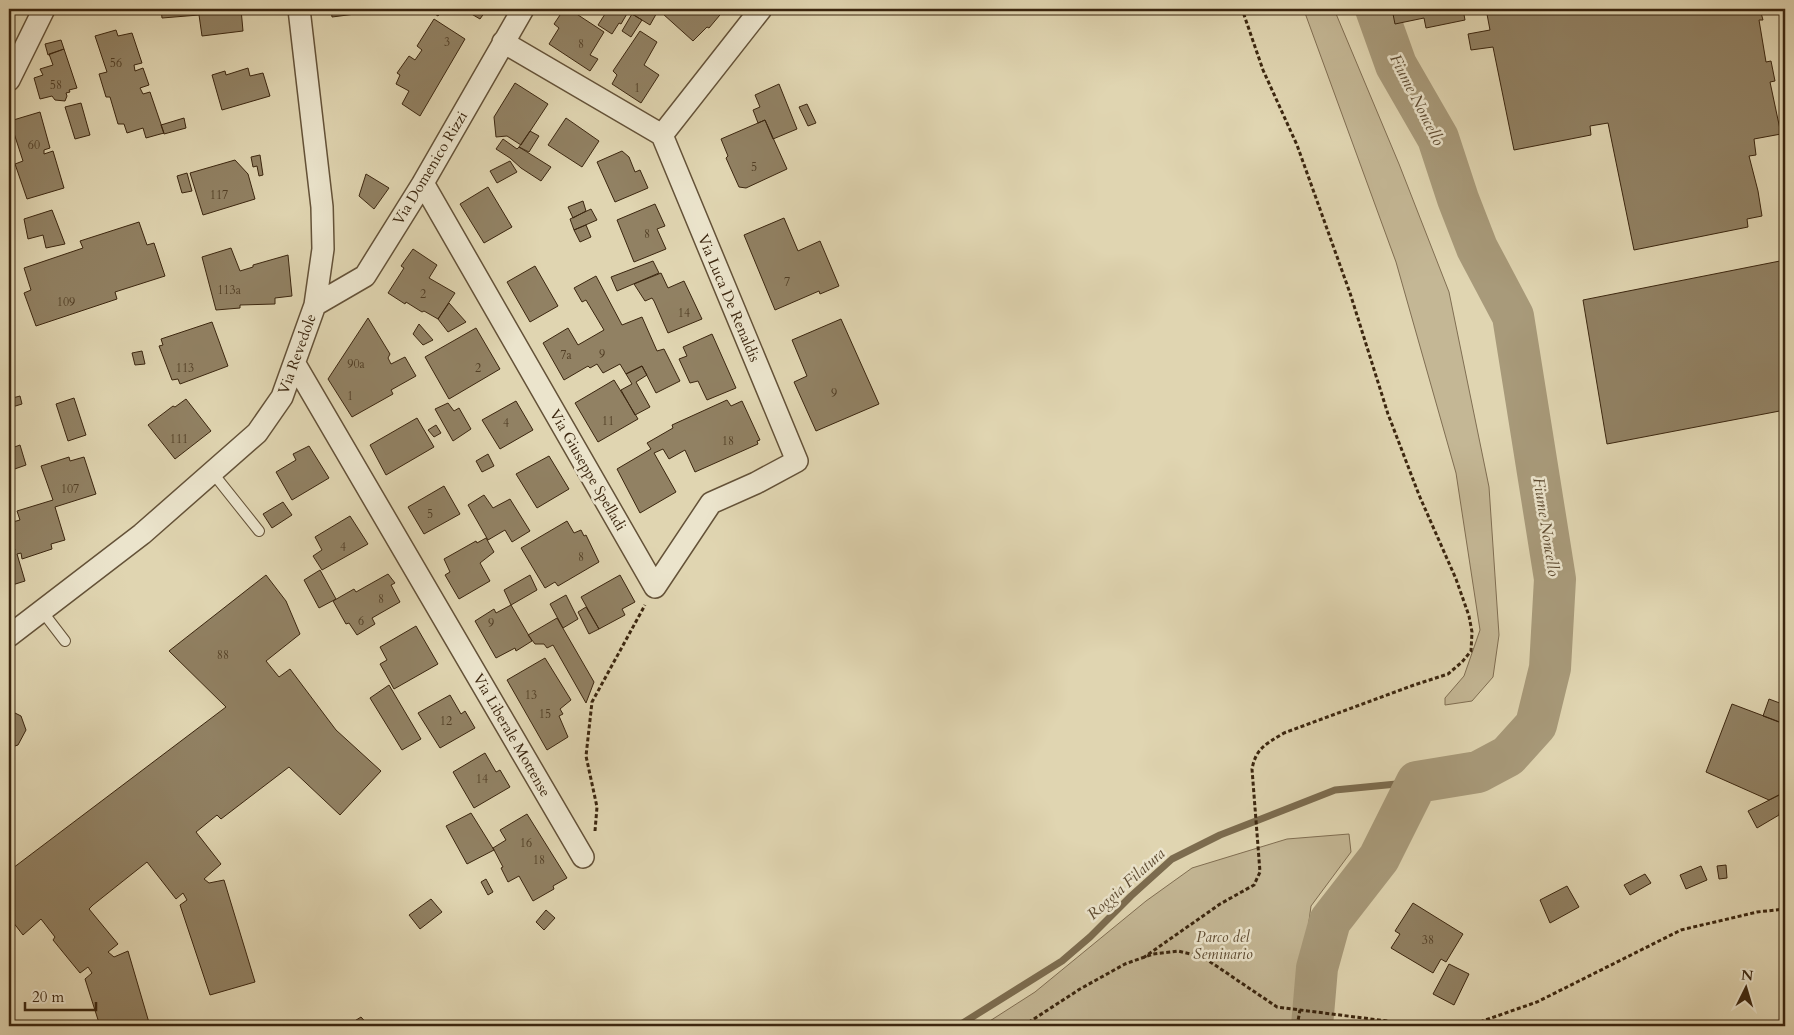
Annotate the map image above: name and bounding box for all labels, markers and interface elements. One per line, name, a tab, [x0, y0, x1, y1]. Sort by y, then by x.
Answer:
house number: 3	[444, 34, 450, 50]
house number: 8	[578, 36, 584, 52]
water label: Fiume Noncello	[1384, 50, 1450, 150]
house number: 56	[110, 55, 122, 71]
house number: 58	[50, 77, 62, 93]
house number: 1	[634, 80, 640, 96]
street label: Via Domenico Rizzi	[388, 107, 472, 229]
house number: 60	[28, 137, 40, 153]
house number: 5	[751, 159, 757, 175]
house number: 117	[210, 187, 228, 203]
house number: 8	[644, 226, 650, 242]
street label: Via Luca De Renaldis	[693, 231, 765, 365]
house number: 7	[784, 274, 790, 290]
house number: 113a	[217, 282, 242, 298]
house number: 2	[420, 286, 426, 302]
house number: 109	[57, 294, 75, 310]
house number: 14	[678, 305, 690, 321]
street label: Via Revedole	[273, 311, 321, 397]
house number: 9	[599, 346, 605, 362]
house number: 7a	[560, 347, 572, 363]
house number: 90a	[347, 356, 366, 372]
house number: 113	[176, 360, 194, 376]
house number: 2	[475, 360, 481, 376]
house number: 9	[831, 385, 837, 401]
house number: 1	[347, 388, 353, 404]
street label: Via Giuseppe Spelladi	[545, 406, 631, 534]
house number: 11	[602, 413, 614, 429]
house number: 4	[503, 415, 509, 431]
house number: 111	[170, 431, 188, 447]
house number: 18	[722, 433, 734, 449]
water label: Fiume Noncello	[1527, 476, 1565, 579]
house number: 107	[61, 481, 79, 497]
house number: 5	[427, 506, 433, 522]
house number: 4	[340, 539, 346, 555]
house number: 8	[578, 549, 584, 565]
house number: 8	[378, 591, 384, 607]
house number: 6	[358, 613, 364, 629]
house number: 9	[488, 615, 494, 631]
house number: 88	[217, 647, 229, 663]
street label: Via Liberale Mottense	[468, 670, 556, 801]
house number: 13	[525, 687, 537, 703]
house number: 15	[539, 706, 551, 722]
house number: 12	[440, 713, 452, 729]
house number: 14	[476, 771, 488, 787]
house number: 16	[520, 835, 532, 851]
water label: Roggia Filatura	[1082, 843, 1170, 925]
house number: 18	[533, 852, 545, 868]
park label: Parco del Seminario	[1193, 927, 1253, 964]
house number: 38	[1422, 932, 1434, 948]
north arrow	[1722, 962, 1772, 1012]
text: N	[1740, 966, 1754, 986]
scale bar	[25, 980, 96, 1012]
text: 20 m	[32, 987, 64, 1007]

